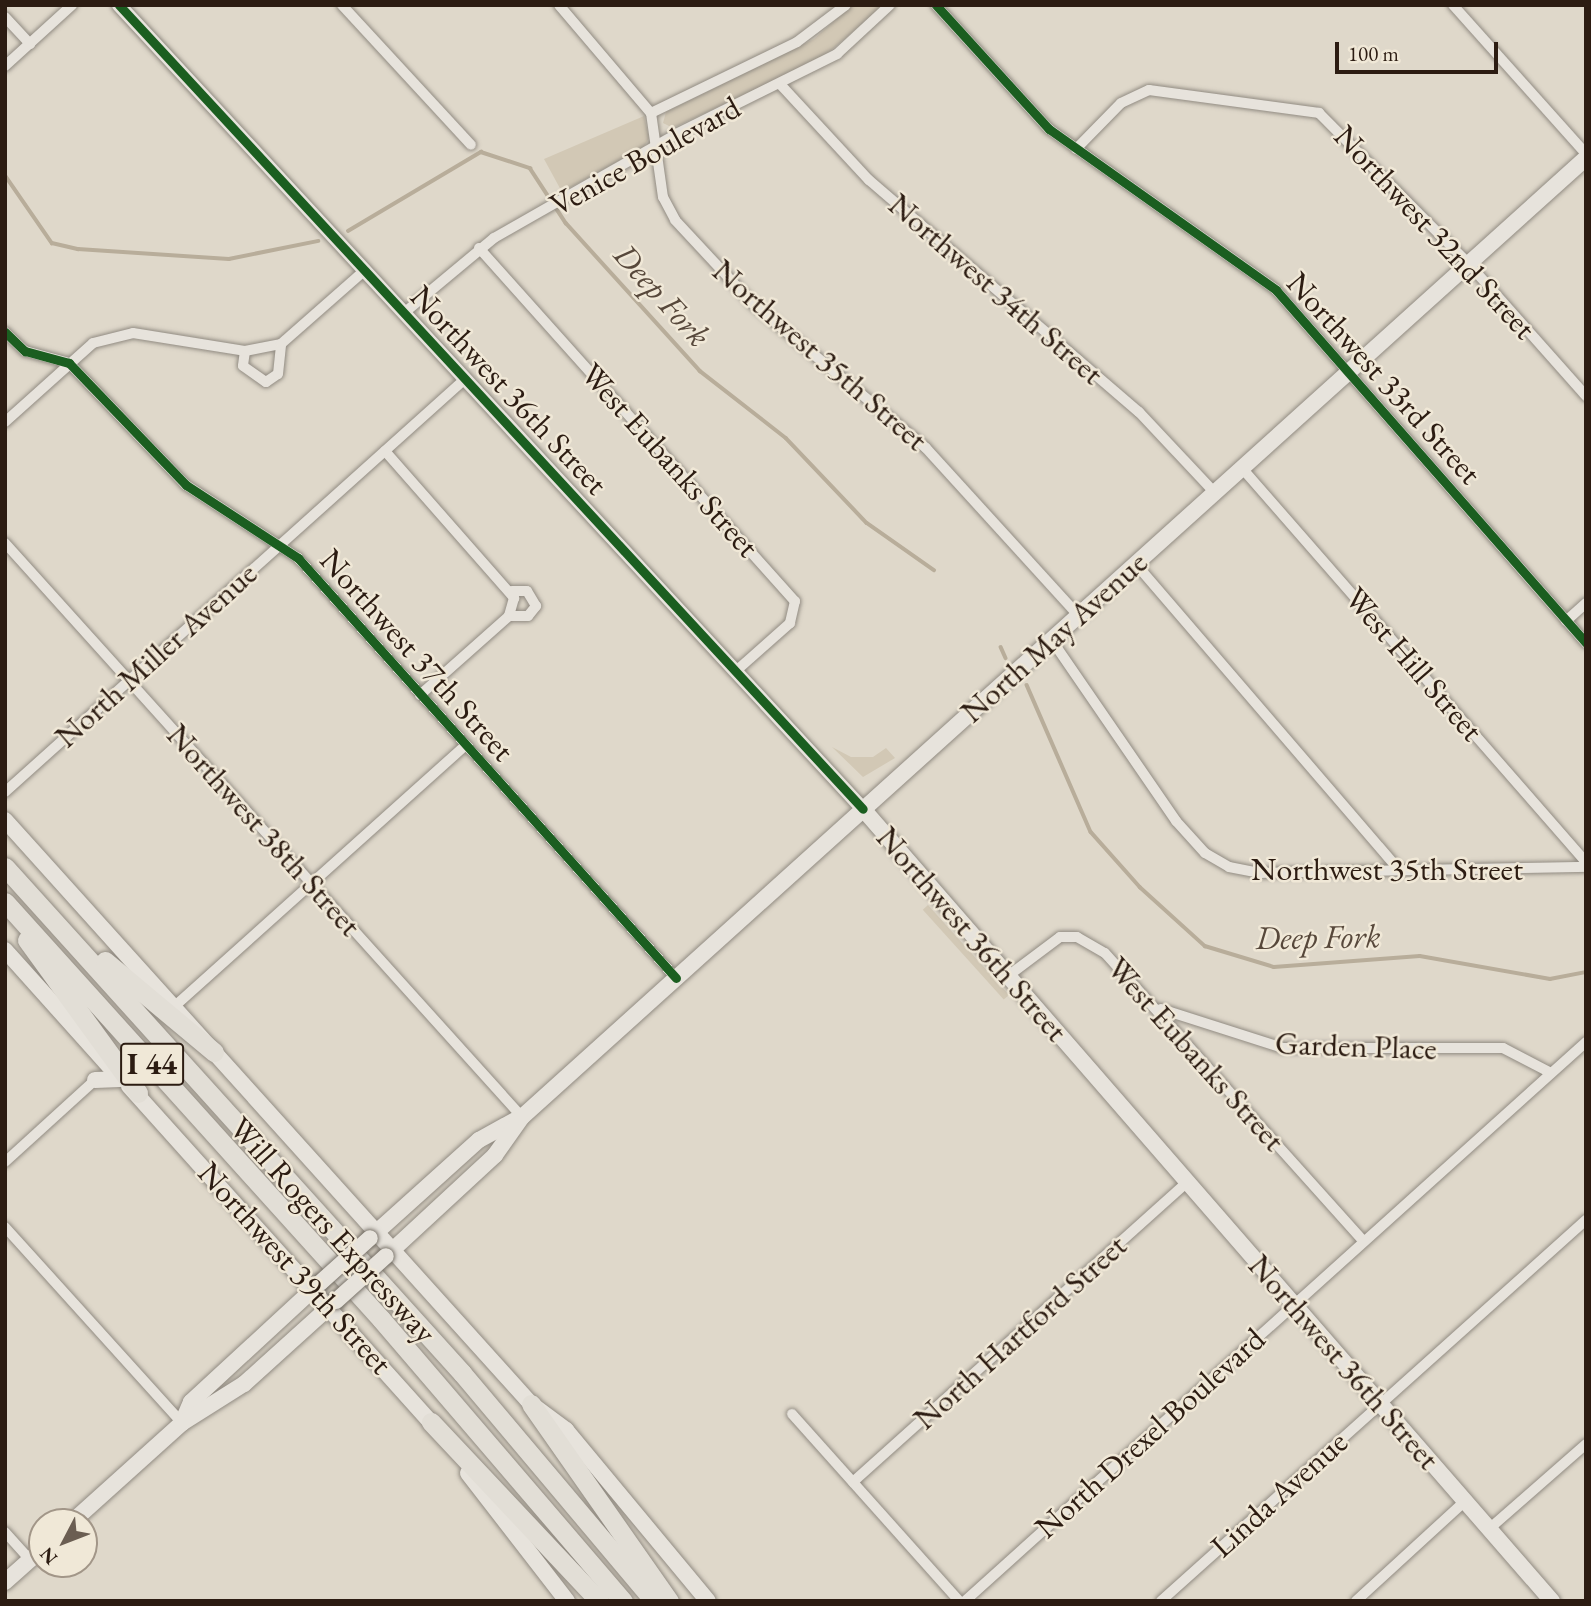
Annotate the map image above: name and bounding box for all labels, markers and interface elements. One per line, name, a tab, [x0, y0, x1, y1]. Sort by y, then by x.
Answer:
scale bar	[1339, 28, 1502, 72]
text: 100 m	[1348, 40, 1399, 67]
street label: Venice Boulevard	[543, 88, 747, 224]
street label: Northwest 32nd Street	[1326, 117, 1544, 347]
street label: Northwest 34th Street	[881, 185, 1111, 393]
water label: Deep Fork	[605, 235, 719, 355]
street label: Northwest 35th Street	[705, 251, 935, 459]
street label: Northwest 33rd Street	[1279, 264, 1489, 492]
street label: Northwest 36th Street	[402, 277, 616, 503]
street label: West Eubanks Street	[573, 355, 767, 565]
street label: Northwest 37th Street	[312, 541, 522, 769]
street label: North May Avenue	[953, 543, 1155, 731]
street label: North Miller Avenue	[47, 554, 265, 756]
street label: West Hill Street	[1337, 579, 1491, 749]
street label: Northwest 38th Street	[159, 716, 369, 944]
street label: Northwest 36th Street	[868, 819, 1076, 1049]
street label: Northwest 35th Street	[1251, 850, 1523, 888]
water label: Deep Fork	[1255, 916, 1381, 958]
street label: West Eubanks Street	[1099, 949, 1293, 1159]
street label: Garden Place	[1275, 1024, 1437, 1068]
road number: I 44	[119, 1038, 185, 1090]
street label: Will Rogers Expressway	[221, 1109, 445, 1351]
street label: Northwest 39th Street	[190, 1154, 400, 1382]
street label: North Hartford Street	[906, 1226, 1134, 1438]
street label: Northwest 36th Street	[1240, 1247, 1448, 1477]
street label: North Drexel Boulevard	[1027, 1320, 1273, 1546]
street label: Linda Avenue	[1203, 1423, 1355, 1565]
north arrow	[28, 1508, 98, 1578]
text: N	[34, 1542, 63, 1570]

